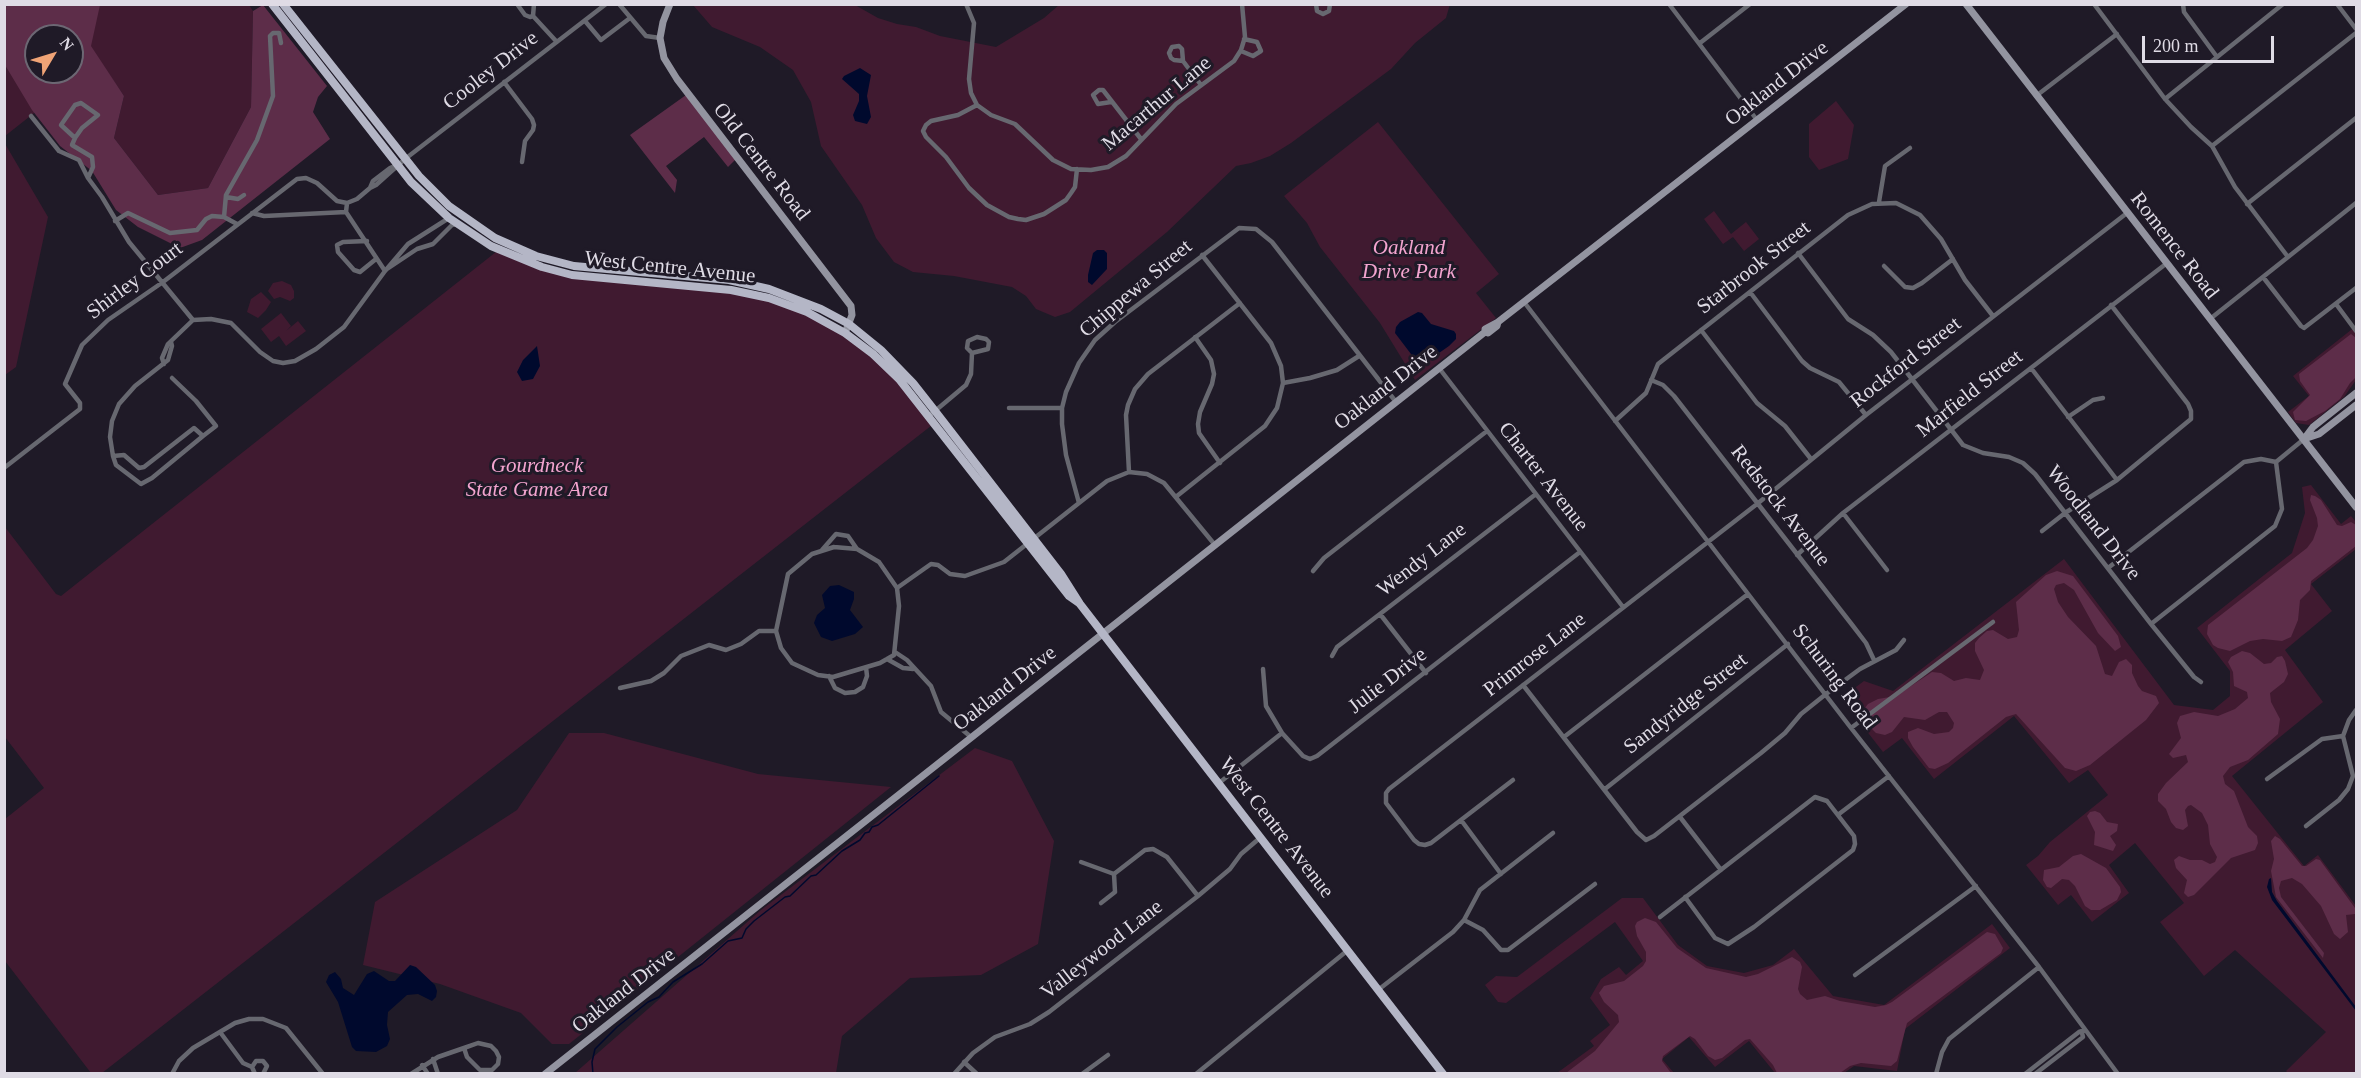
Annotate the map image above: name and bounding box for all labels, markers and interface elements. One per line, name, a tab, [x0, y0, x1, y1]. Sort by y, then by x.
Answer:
north arrow	[24, 24, 84, 84]
scale bar	[2145, 24, 2277, 62]
street label: Cooley Drive	[438, 26, 544, 116]
text: N	[57, 34, 77, 54]
street label: Oakland Drive	[1720, 36, 1834, 132]
text: 200 m	[2153, 36, 2199, 56]
street label: Macarthur Lane	[1097, 51, 1217, 157]
street label: Old Centre Road	[707, 98, 815, 226]
street label: Romence Road	[2124, 187, 2224, 305]
street label: Starbrook Street	[1692, 216, 1816, 320]
street label: Chippewa Street	[1075, 235, 1197, 343]
park label: Oakland Drive Park	[1362, 235, 1456, 285]
street label: Shirley Court	[82, 237, 188, 325]
street label: West Centre Avenue	[583, 246, 757, 290]
street label: Rockford Street	[1846, 312, 1966, 414]
street label: Oakland Drive	[1329, 340, 1443, 436]
street label: Marfield Street	[1912, 345, 2028, 443]
street label: Charter Avenue	[1492, 417, 1594, 537]
street label: Redstock Avenue	[1725, 440, 1835, 572]
park label: Gourdneck State Game Area	[466, 453, 608, 503]
street label: Woodland Drive	[2040, 461, 2146, 585]
street label: Wendy Lane	[1372, 517, 1472, 603]
street label: Primrose Lane	[1479, 607, 1591, 703]
street label: Schuring Road	[1786, 619, 1882, 735]
street label: Oakland Drive	[948, 641, 1062, 737]
street label: Julie Drive	[1344, 643, 1432, 719]
street label: Sandyridge Street	[1619, 648, 1753, 760]
street label: West Centre Avenue	[1213, 753, 1339, 903]
street label: Valleywood Lane	[1036, 895, 1168, 1005]
street label: Oakland Drive	[567, 943, 681, 1039]

